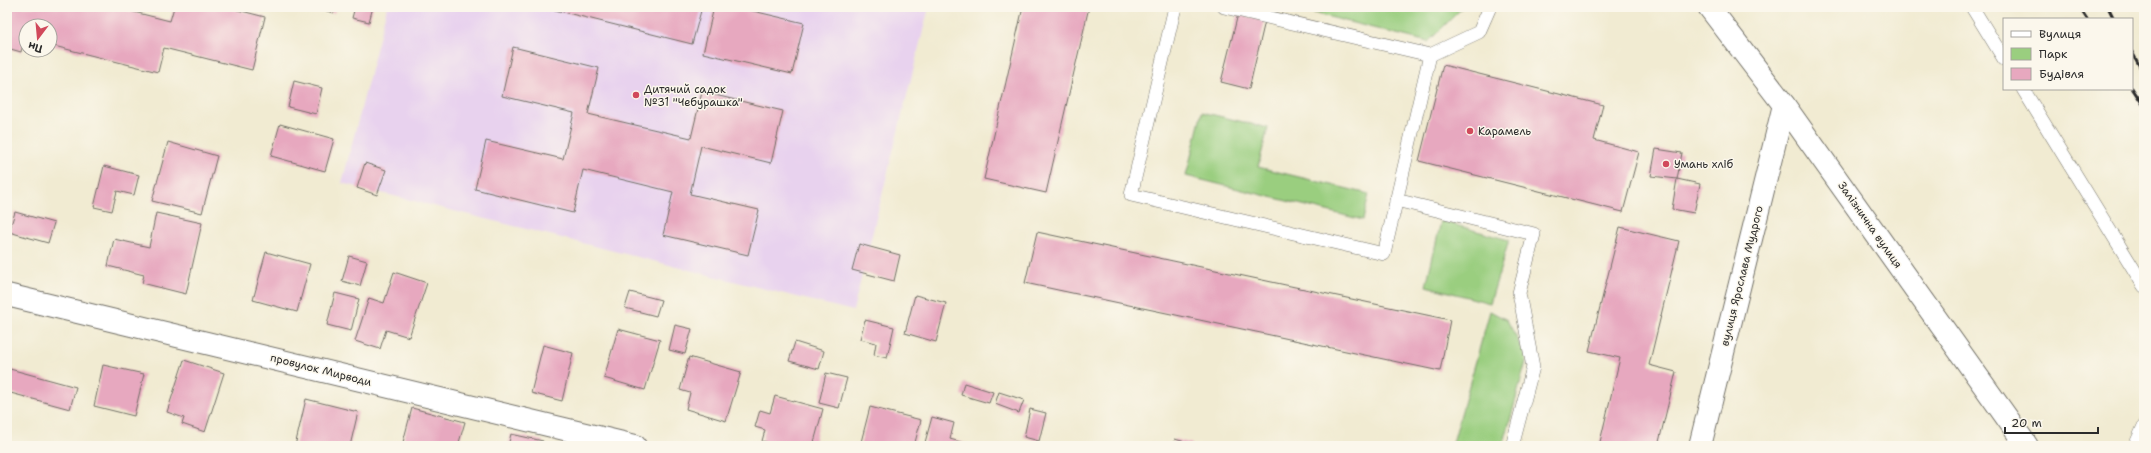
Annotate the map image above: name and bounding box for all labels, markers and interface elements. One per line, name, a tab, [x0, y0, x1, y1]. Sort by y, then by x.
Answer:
north arrow	[18, 18, 58, 58]
legend	[2003, 18, 2133, 90]
text: Вулиця	[2039, 26, 2081, 42]
text: Пн	[26, 38, 44, 56]
text: Парк	[2039, 46, 2068, 62]
text: Будівля	[2039, 66, 2084, 82]
place label: Дитячий садок №31 "Чебурашка"	[644, 82, 743, 110]
marker: Дитячий садок №31 "Чебурашка"	[631, 90, 641, 100]
place label: Карамель	[1478, 124, 1532, 139]
marker: Карамель	[1465, 126, 1475, 136]
place label: Умань хліб	[1674, 157, 1734, 172]
marker: Умань хліб	[1661, 159, 1671, 169]
street label: Залізнична вулиця	[1834, 179, 1906, 271]
street label: вулиця Ярослава Мудрого	[1717, 204, 1767, 348]
street label: провулок Мирводи	[269, 350, 373, 390]
scale bar	[2005, 409, 2098, 435]
text: 20 m	[2011, 415, 2042, 431]

